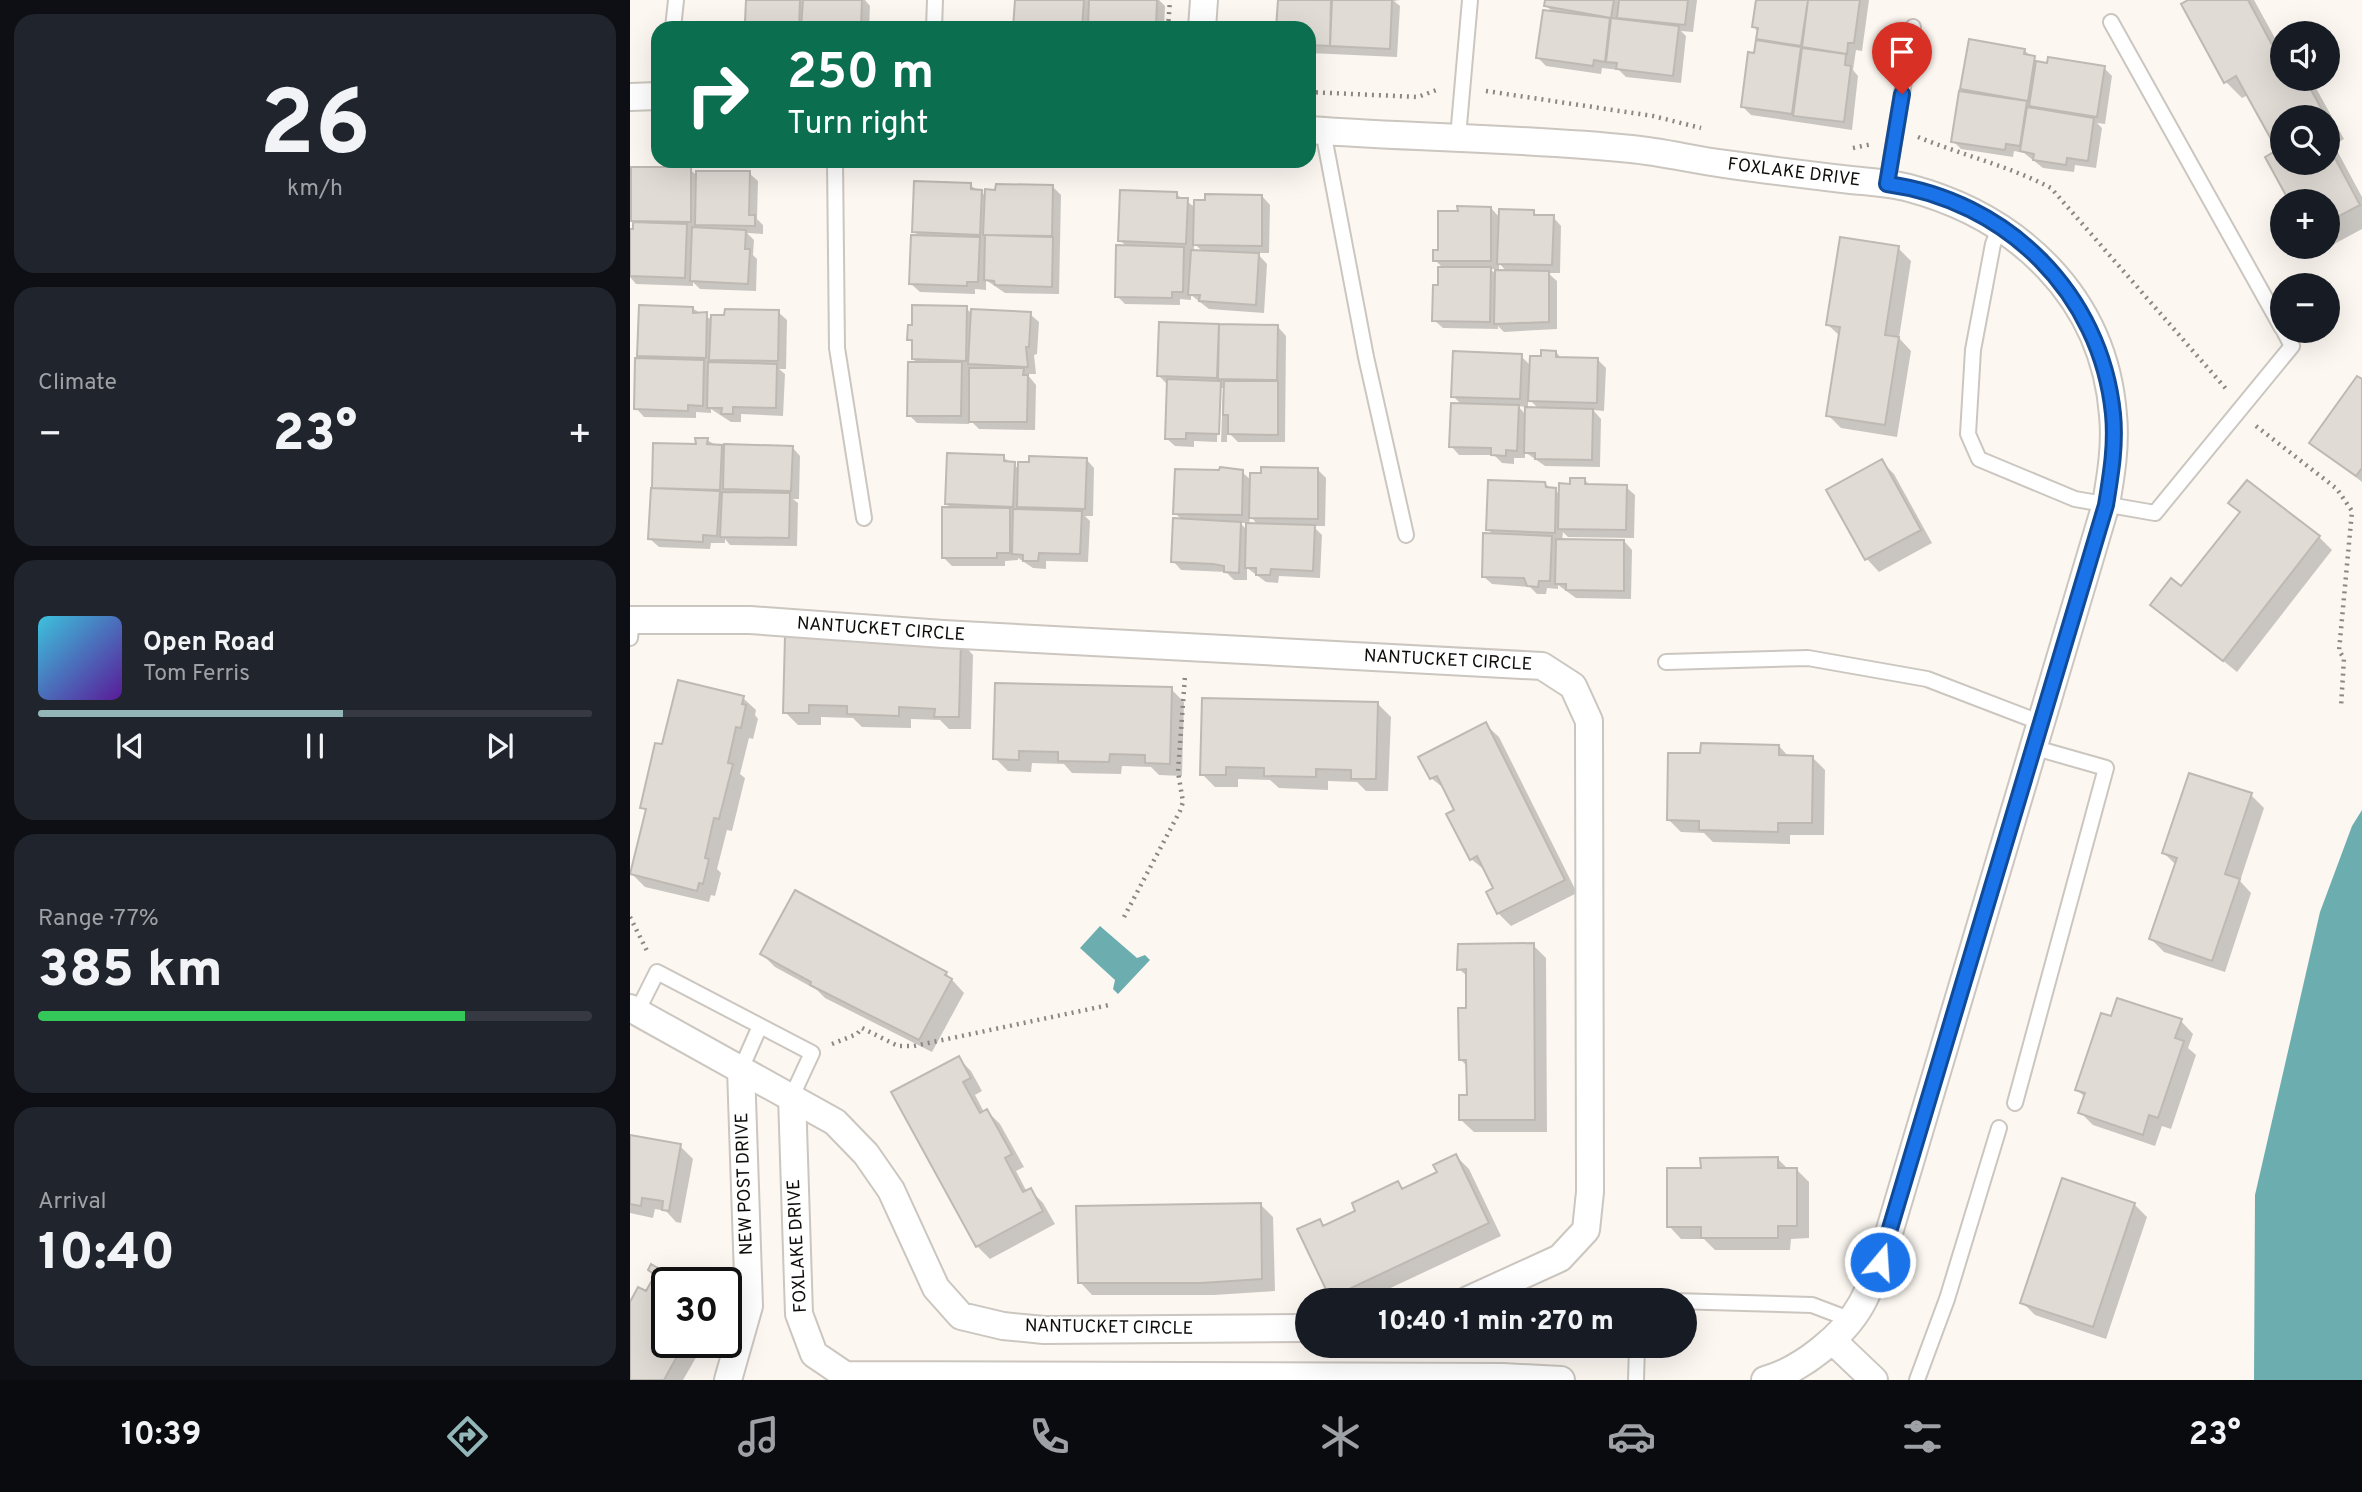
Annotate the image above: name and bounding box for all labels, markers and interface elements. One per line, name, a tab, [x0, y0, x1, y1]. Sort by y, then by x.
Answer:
map controls	[2270, 21, 2340, 343]
button: sound	[2270, 21, 2340, 91]
pin	[1872, 22, 1932, 94]
icon: arrive	[1883, 33, 1921, 71]
text: 250 m	[787, 44, 934, 106]
icon: right	[672, 49, 763, 140]
text: 26	[259, 72, 371, 187]
text: Turn right	[787, 105, 929, 145]
button: search	[2270, 105, 2340, 175]
street label: FOXLAKE DRIVE	[1726, 153, 1862, 193]
text: km/h	[287, 175, 343, 204]
button: +	[2270, 189, 2340, 259]
button: −	[2270, 273, 2340, 343]
text: Climate	[38, 369, 117, 398]
text: 23°	[273, 403, 357, 469]
text: −	[38, 412, 63, 461]
text: +	[567, 412, 592, 461]
street label: NANTUCKET CIRCLE	[796, 613, 966, 647]
text: Open Road	[143, 627, 275, 660]
street label: NANTUCKET CIRCLE	[1363, 645, 1533, 677]
text: Tom Ferris	[143, 660, 250, 689]
icon: previous	[111, 727, 149, 765]
icon: pause	[296, 727, 334, 765]
icon: next	[481, 727, 519, 765]
text: Range · 77%	[38, 905, 159, 934]
text: 385 km	[38, 939, 223, 1005]
street label: NEW POST DRIVE	[731, 1112, 759, 1256]
street label: FOXLAKE DRIVE	[783, 1179, 813, 1313]
text: Arrival	[38, 1188, 107, 1217]
text: 10:40	[38, 1222, 175, 1288]
position arrow	[1843, 1225, 1917, 1299]
speed limit sign: 30	[651, 1267, 742, 1358]
text: 10:40 · 1 min · 270 m	[1378, 1306, 1614, 1339]
street label: NANTUCKET CIRCLE	[1025, 1315, 1193, 1341]
icon: directions	[443, 1412, 492, 1461]
icon: music	[734, 1412, 783, 1461]
icon: phone	[1025, 1412, 1074, 1461]
icon: climate	[1316, 1412, 1365, 1461]
icon: car	[1607, 1412, 1656, 1461]
icon: filters	[1898, 1412, 1947, 1461]
text: 10:39	[121, 1416, 201, 1456]
text: 23°	[2189, 1416, 2241, 1456]

